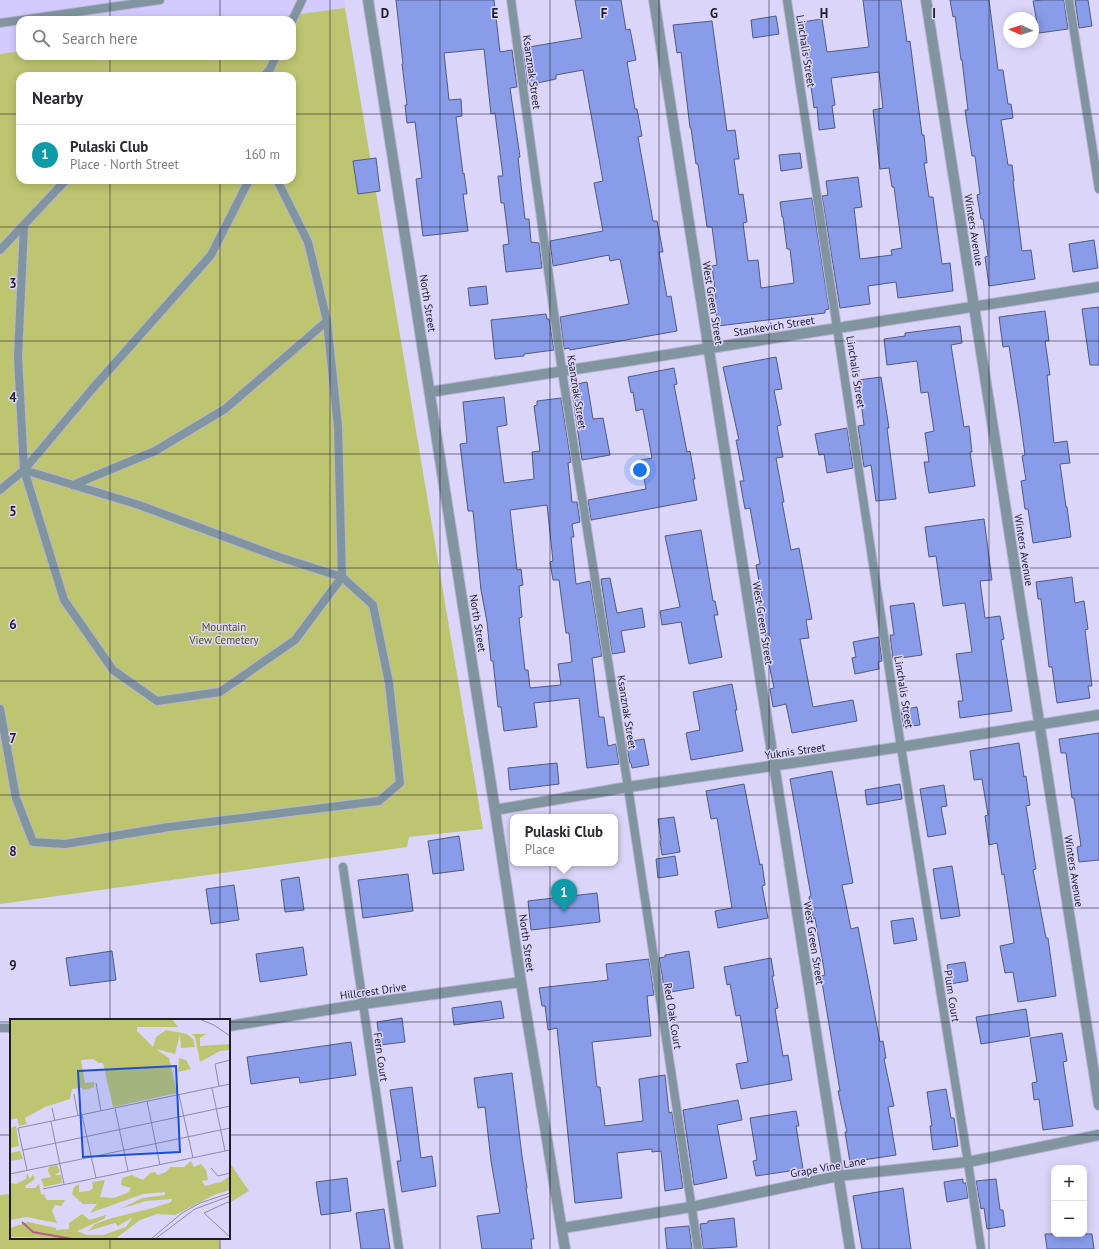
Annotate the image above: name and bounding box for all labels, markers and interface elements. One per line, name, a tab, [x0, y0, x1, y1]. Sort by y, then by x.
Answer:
text: D	[381, 5, 389, 22]
text: E	[492, 5, 499, 22]
text: F	[601, 5, 608, 22]
text: G	[710, 5, 718, 22]
text: H	[820, 5, 828, 22]
text: I	[932, 5, 936, 22]
north arrow	[1003, 12, 1039, 48]
street label: Linchalis Street	[793, 14, 819, 88]
search box	[16, 16, 296, 60]
icon: search	[30, 27, 52, 49]
text: Search here	[62, 29, 138, 48]
street label: Ksanznak Street	[520, 34, 544, 110]
text: Nearby	[32, 87, 83, 109]
text: Pulaski Club	[70, 137, 148, 156]
text: 1	[41, 146, 49, 163]
text: 160 m	[245, 146, 280, 163]
text: Place · North Street	[70, 156, 179, 173]
street label: Winters Avenue	[961, 193, 987, 267]
street label: West Green Street	[700, 260, 727, 346]
street label: North Street	[417, 273, 440, 333]
text: 3	[9, 275, 17, 292]
street label: Stankevich Street	[733, 313, 816, 339]
street label: Linchalis Street	[843, 335, 869, 409]
street label: Ksanznak Street	[564, 354, 590, 430]
text: 4	[9, 389, 17, 406]
your location	[630, 460, 650, 480]
text: 5	[9, 503, 17, 520]
street label: Winters Avenue	[1011, 513, 1037, 587]
street label: West Green Street	[750, 580, 777, 666]
street label: North Street	[467, 593, 490, 653]
text: 6	[9, 616, 17, 633]
park label: Mountain View Cemetery	[188, 620, 260, 647]
street label: Linchalis Street	[891, 655, 917, 729]
street label: Ksanznak Street	[614, 674, 640, 750]
text: 7	[9, 730, 17, 747]
street label: Yuknis Street	[764, 740, 827, 762]
popup	[510, 814, 618, 866]
text: Pulaski Club	[525, 822, 603, 841]
street label: Winters Avenue	[1061, 834, 1087, 908]
text: Place	[525, 841, 555, 858]
text: 8	[9, 843, 17, 860]
pin: 1	[551, 879, 577, 912]
street label: West Green Street	[801, 900, 828, 986]
street label: North Street	[516, 913, 538, 973]
text: 9	[9, 957, 17, 974]
street label: Plum Court	[941, 969, 963, 1023]
street label: Hillcrest Drive	[339, 979, 408, 1003]
street label: Red Oak Court	[661, 982, 685, 1050]
inset map	[10, 1019, 230, 1239]
street label: Fern Court	[371, 1032, 391, 1083]
street label: Grape Vine Lane	[789, 1153, 867, 1181]
map controls	[1051, 1165, 1087, 1237]
button: +	[1051, 1165, 1087, 1201]
button: −	[1051, 1201, 1087, 1237]

